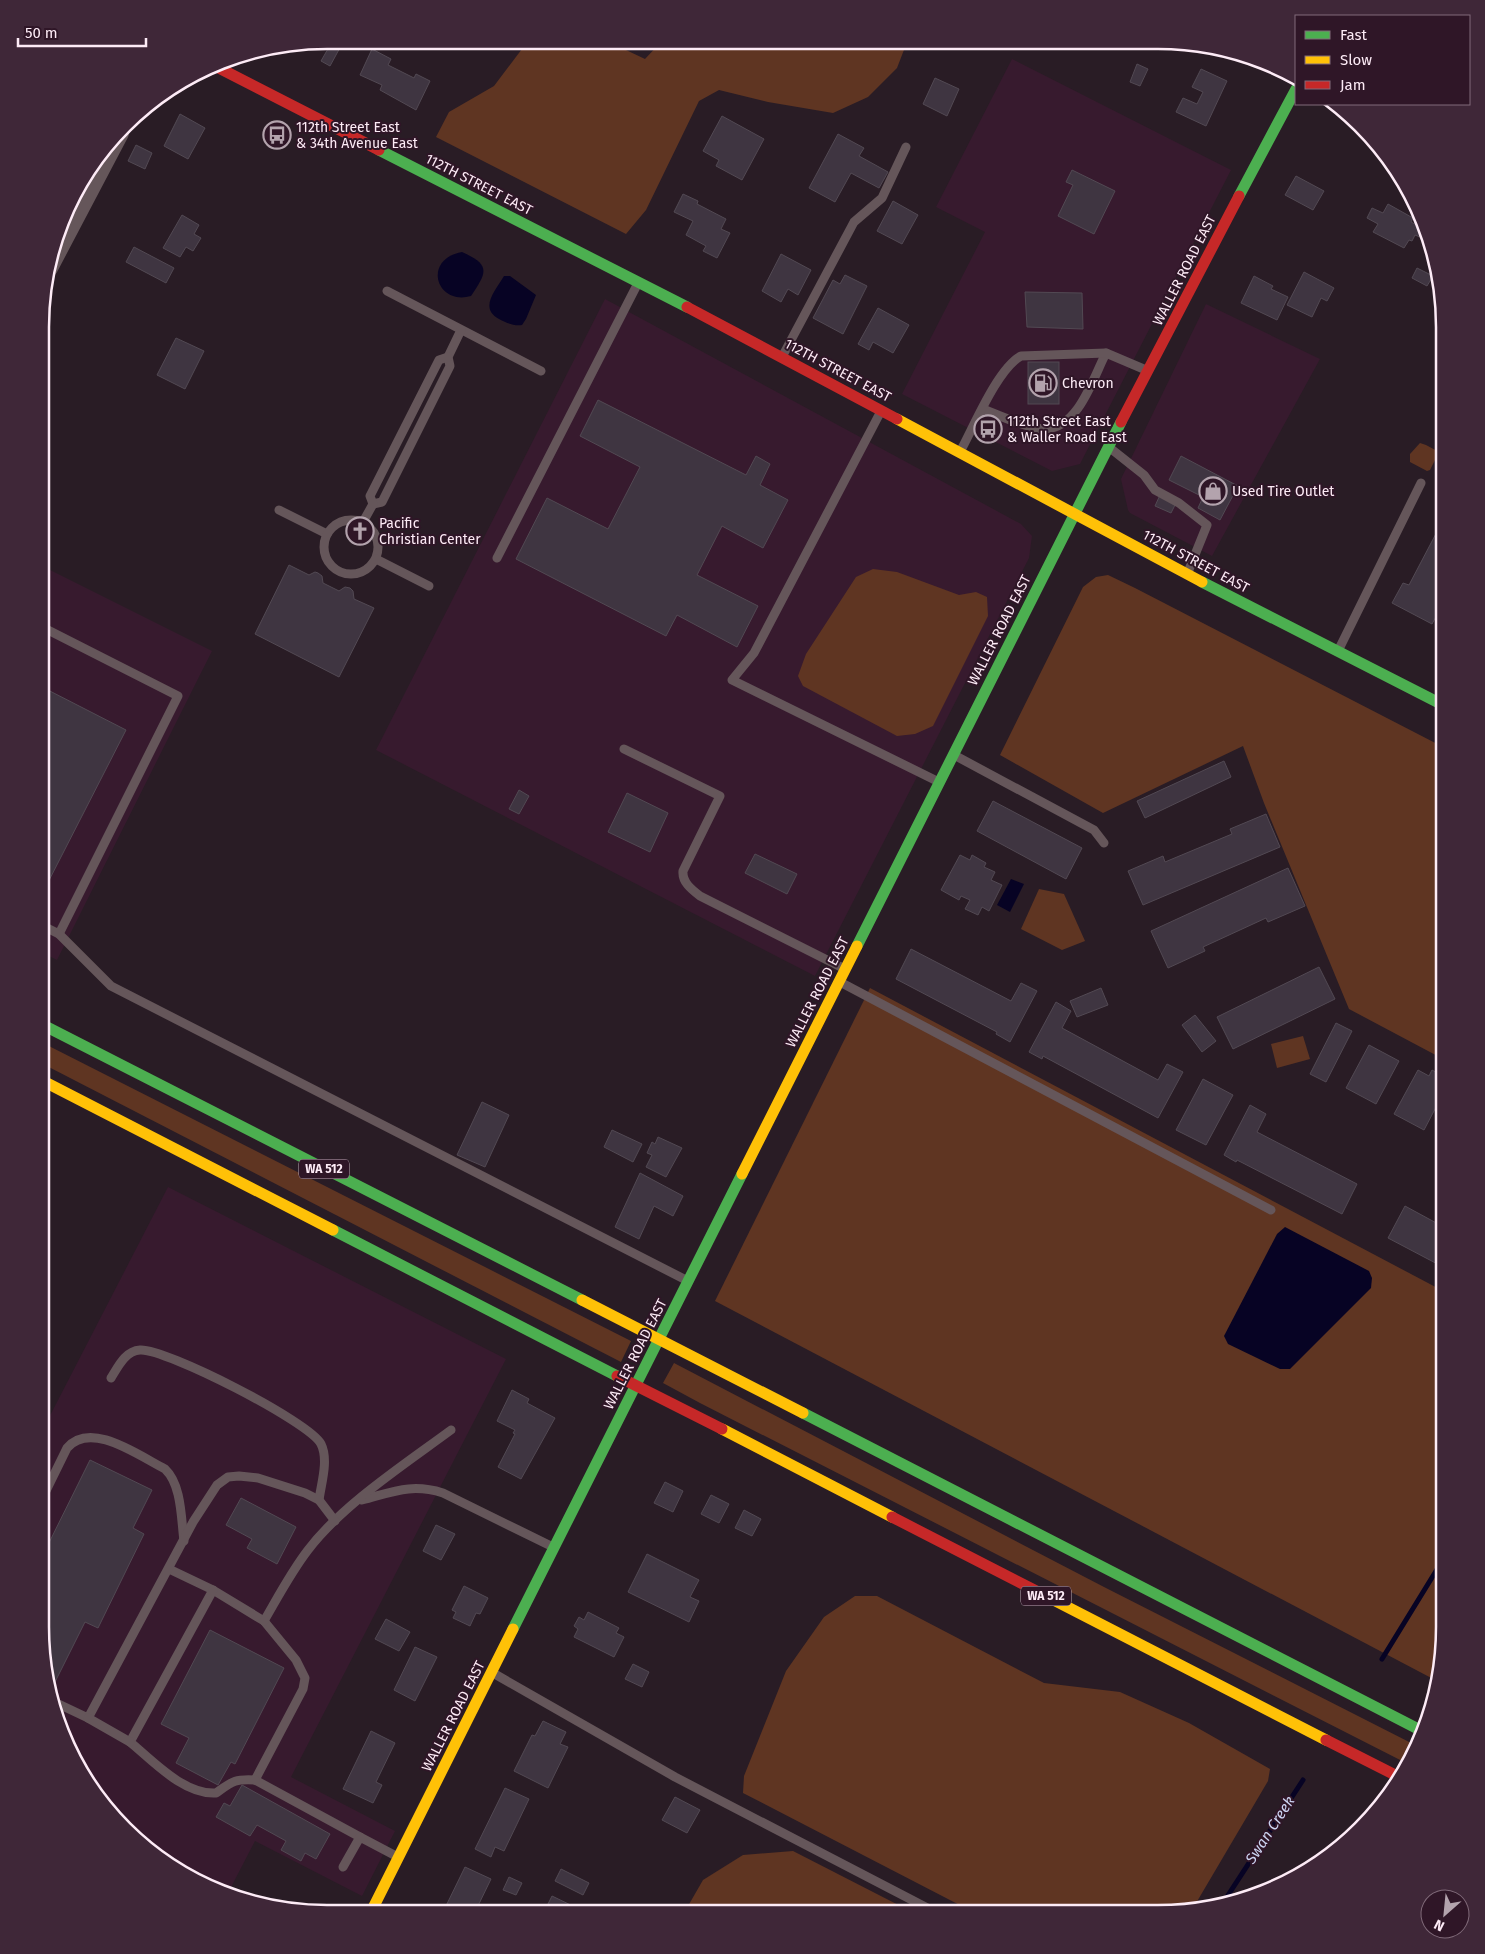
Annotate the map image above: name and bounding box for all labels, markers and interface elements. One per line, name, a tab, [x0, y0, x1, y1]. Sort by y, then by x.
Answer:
scale bar	[18, 15, 145, 47]
legend	[1295, 15, 1470, 105]
text: 50 m	[25, 24, 58, 42]
text: Fast	[1340, 26, 1367, 44]
text: Slow	[1340, 51, 1372, 69]
text: Jam	[1340, 76, 1366, 94]
place label: 112th Street East & 34th Avenue East	[296, 119, 419, 152]
bus stop icon: 112th Street East & 34th Avenue East	[262, 120, 292, 150]
street label: 112TH STREET EAST	[422, 150, 536, 219]
street label: WALLER ROAD EAST	[1149, 211, 1220, 328]
street label: 112TH STREET EAST	[782, 335, 895, 406]
fuel station icon: Chevron	[1028, 368, 1058, 398]
place label: Chevron	[1062, 375, 1114, 392]
place label: 112th Street East & Waller Road East	[1007, 413, 1128, 446]
bus stop icon: 112th Street East & Waller Road East	[973, 414, 1003, 444]
shop icon: Used Tire Outlet	[1198, 476, 1228, 506]
place label: Used Tire Outlet	[1232, 483, 1335, 500]
place label: Pacific Christian Center	[379, 515, 481, 548]
church icon: Pacific Christian Center	[345, 516, 375, 546]
street label: 112TH STREET EAST	[1140, 526, 1253, 597]
street label: WALLER ROAD EAST	[964, 571, 1035, 688]
street label: WALLER ROAD EAST	[782, 933, 853, 1050]
road number: WA 512	[299, 1160, 349, 1178]
street label: WALLER ROAD EAST	[600, 1295, 671, 1412]
road number: WA 512	[1021, 1586, 1071, 1605]
street label: WALLER ROAD EAST	[418, 1657, 489, 1774]
water label: Swan Creek	[1241, 1793, 1298, 1868]
north arrow	[1420, 1889, 1470, 1939]
text: N	[1431, 1915, 1447, 1935]

